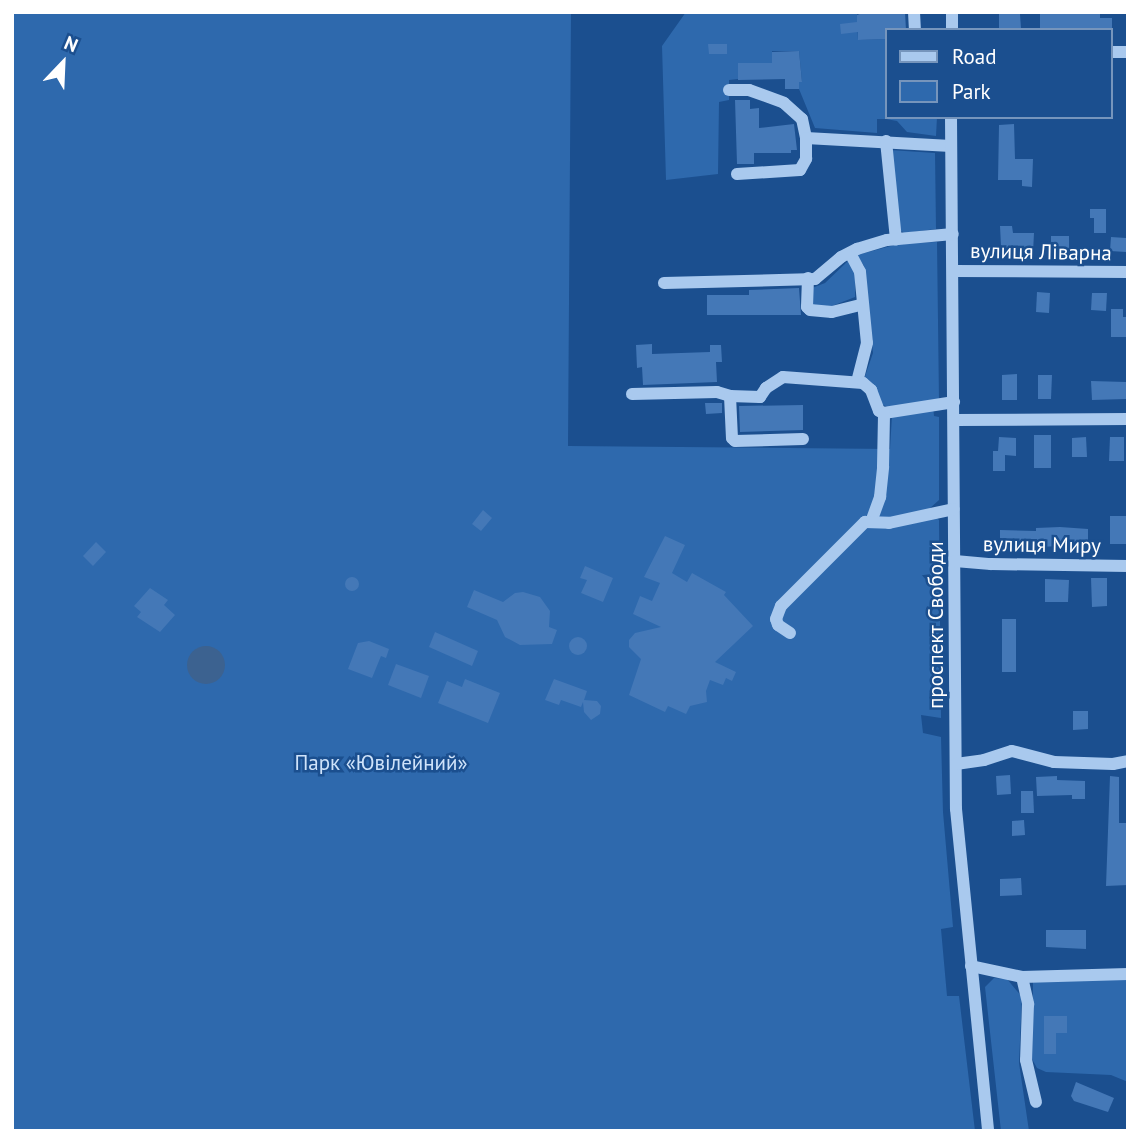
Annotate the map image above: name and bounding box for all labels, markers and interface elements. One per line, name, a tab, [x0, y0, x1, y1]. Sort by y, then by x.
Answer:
north arrow	[28, 28, 98, 98]
legend	[884, 28, 1112, 119]
text: N	[61, 30, 82, 57]
text: Road	[952, 43, 996, 70]
text: Park	[952, 78, 991, 105]
street label: вулиця Ліварна	[970, 238, 1112, 266]
street label: вулиця Миру	[983, 531, 1101, 559]
street label: проспект Свободи	[923, 541, 949, 709]
park label: Парк «Ювілейний»	[294, 750, 468, 776]

